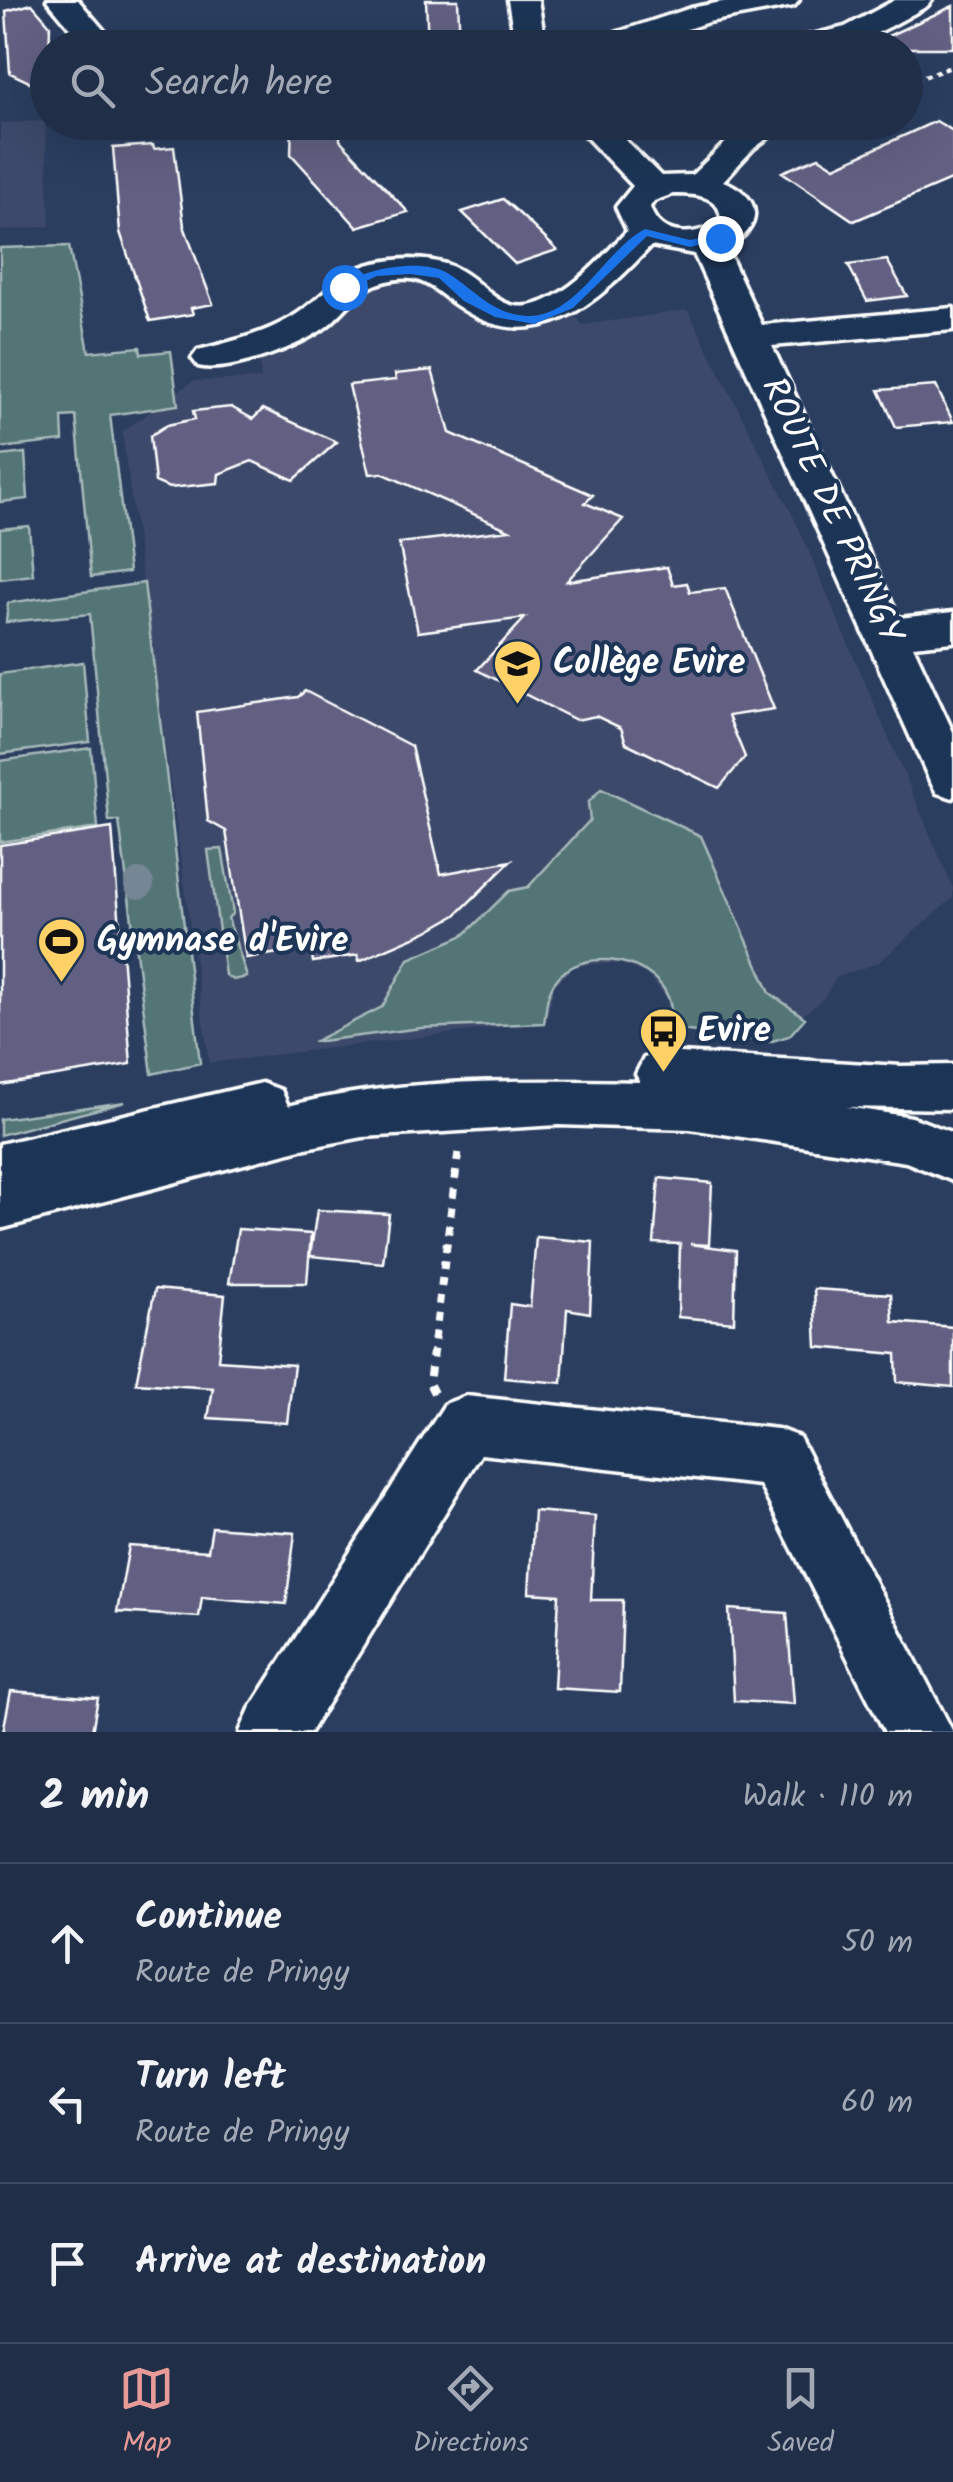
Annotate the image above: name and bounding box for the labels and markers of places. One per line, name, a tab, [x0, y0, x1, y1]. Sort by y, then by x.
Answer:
place label: Collège Evire	[553, 636, 745, 692]
school or university icon: Collège Evire	[492, 638, 544, 706]
place label: Gymnase d'Evire	[97, 914, 348, 970]
sports icon: Gymnase d'Evire	[36, 916, 88, 984]
place label: Evire	[698, 1004, 771, 1060]
bus stop icon: Evire	[637, 1006, 689, 1074]

